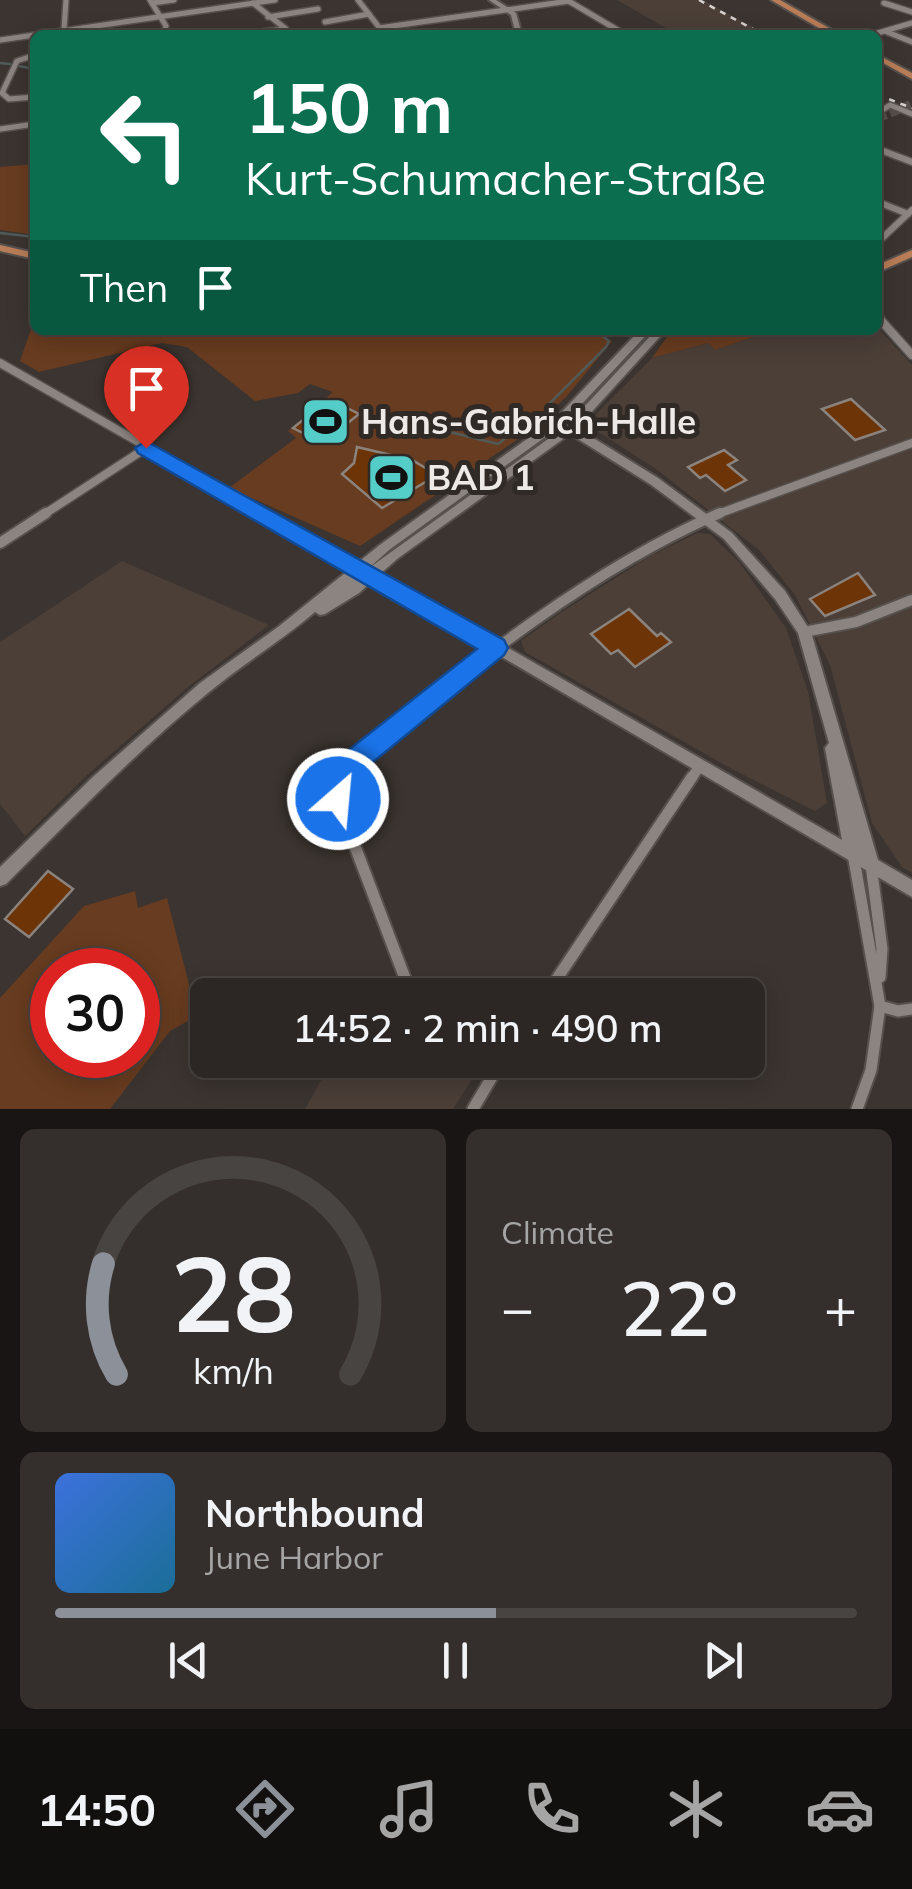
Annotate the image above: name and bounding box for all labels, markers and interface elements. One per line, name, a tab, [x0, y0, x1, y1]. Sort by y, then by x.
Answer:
text: 150 m	[245, 63, 453, 151]
icon: left	[80, 70, 210, 200]
text: Kurt-Schumacher-Straße	[245, 150, 766, 206]
icon: arrive	[188, 260, 243, 315]
text: Then	[80, 264, 168, 312]
pin	[104, 346, 189, 449]
icon: arrive	[119, 361, 174, 416]
sports icon: Hans-Gabrich-Halle	[300, 395, 352, 447]
place label: Hans-Gabrich-Halle	[361, 399, 696, 443]
sports icon: BAD 1	[366, 451, 418, 503]
place label: BAD 1	[427, 455, 535, 499]
position arrow	[286, 747, 390, 851]
speed limit sign: 30	[30, 948, 160, 1078]
text: 14:52 · 2 min · 490 m	[292, 1004, 663, 1052]
text: Climate	[501, 1212, 614, 1252]
text: 28	[171, 1227, 295, 1358]
text: 22°	[620, 1261, 738, 1355]
text: −	[501, 1273, 534, 1342]
text: +	[824, 1273, 857, 1342]
text: km/h	[193, 1348, 273, 1393]
text: Northbound	[205, 1489, 425, 1537]
text: June Harbor	[205, 1537, 383, 1577]
icon: previous	[161, 1633, 216, 1688]
icon: pause	[428, 1633, 483, 1688]
icon: next	[696, 1633, 751, 1688]
icon: directions	[230, 1774, 300, 1844]
icon: music	[374, 1774, 444, 1844]
icon: phone	[517, 1774, 587, 1844]
icon: climate	[661, 1774, 731, 1844]
icon: car	[805, 1774, 875, 1844]
text: 14:50	[37, 1781, 156, 1837]

